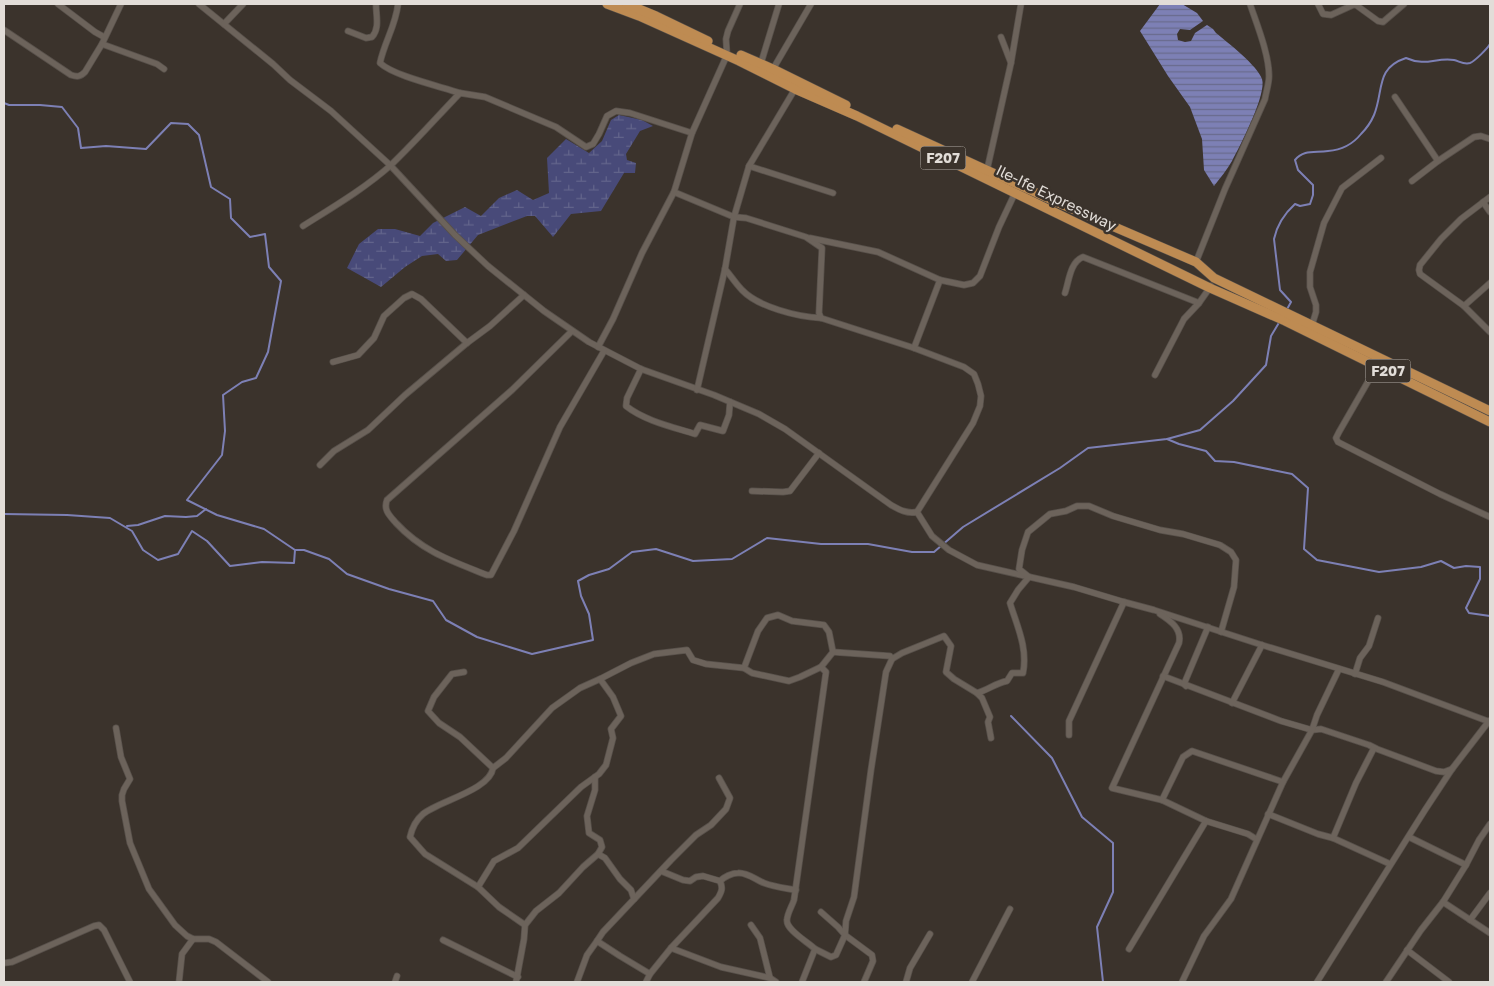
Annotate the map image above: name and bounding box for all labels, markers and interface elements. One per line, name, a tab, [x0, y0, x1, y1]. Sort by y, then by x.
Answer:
road number: F207	[920, 146, 966, 170]
street label: Ile-Ife Expressway	[993, 160, 1120, 234]
road number: F207	[1366, 360, 1410, 382]

